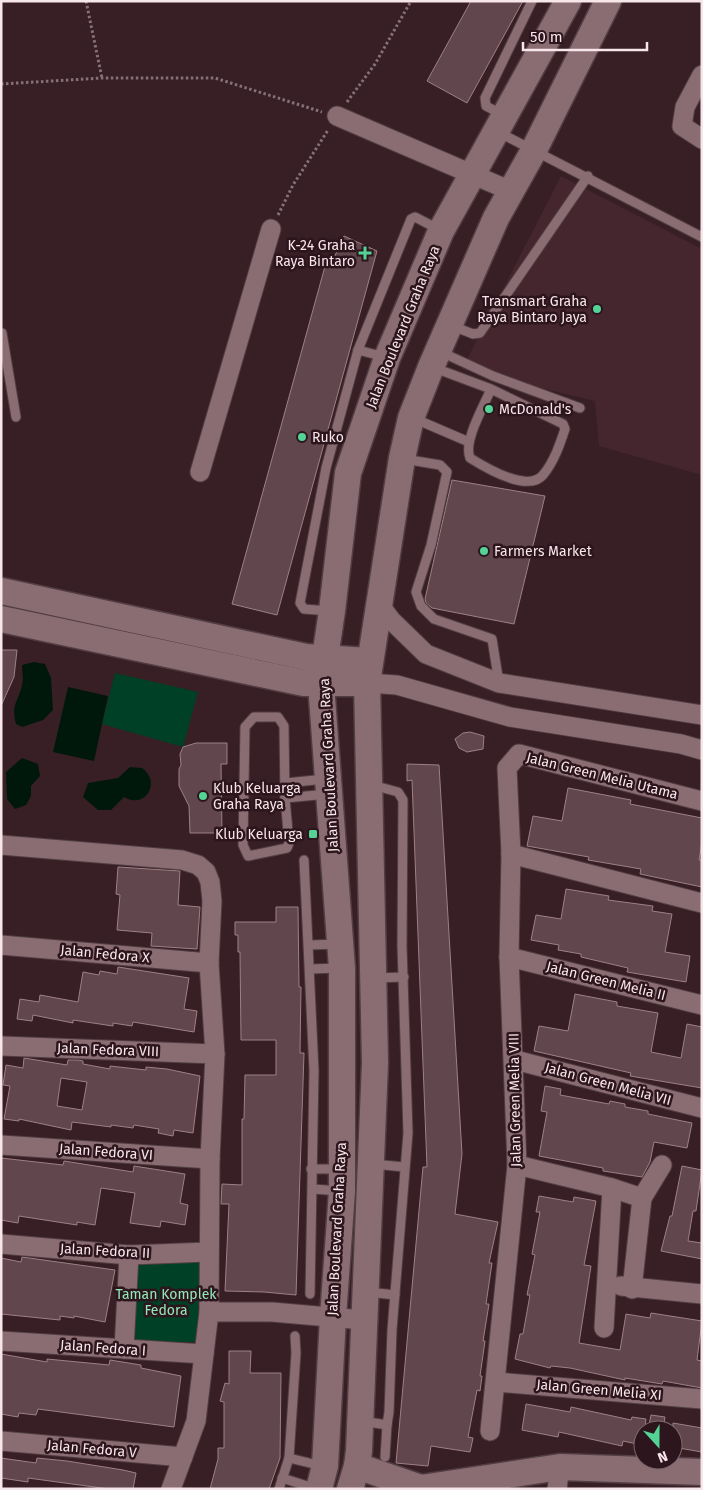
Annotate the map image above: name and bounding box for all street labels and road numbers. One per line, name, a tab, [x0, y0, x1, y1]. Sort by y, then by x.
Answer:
street label: Jalan Boulevard Graha Raya	[363, 243, 443, 411]
street label: Jalan Boulevard Graha Raya	[316, 678, 342, 852]
street label: Jalan Green Melia Utama	[524, 749, 680, 803]
street label: Jalan Fedora X	[60, 942, 151, 966]
street label: Jalan Green Melia II	[545, 958, 667, 1004]
street label: Jalan Green Melia VIII	[505, 1033, 525, 1167]
street label: Jalan Fedora VIII	[57, 1040, 159, 1060]
street label: Jalan Green Melia VII	[543, 1059, 673, 1109]
street label: Jalan Fedora VI	[59, 1140, 153, 1164]
street label: Jalan Boulevard Graha Raya	[324, 1142, 350, 1316]
street label: Jalan Fedora II	[59, 1240, 151, 1262]
street label: Jalan Fedora I	[59, 1337, 147, 1359]
street label: Jalan Green Melia XI	[536, 1376, 662, 1404]
street label: Jalan Fedora V	[46, 1437, 138, 1461]

